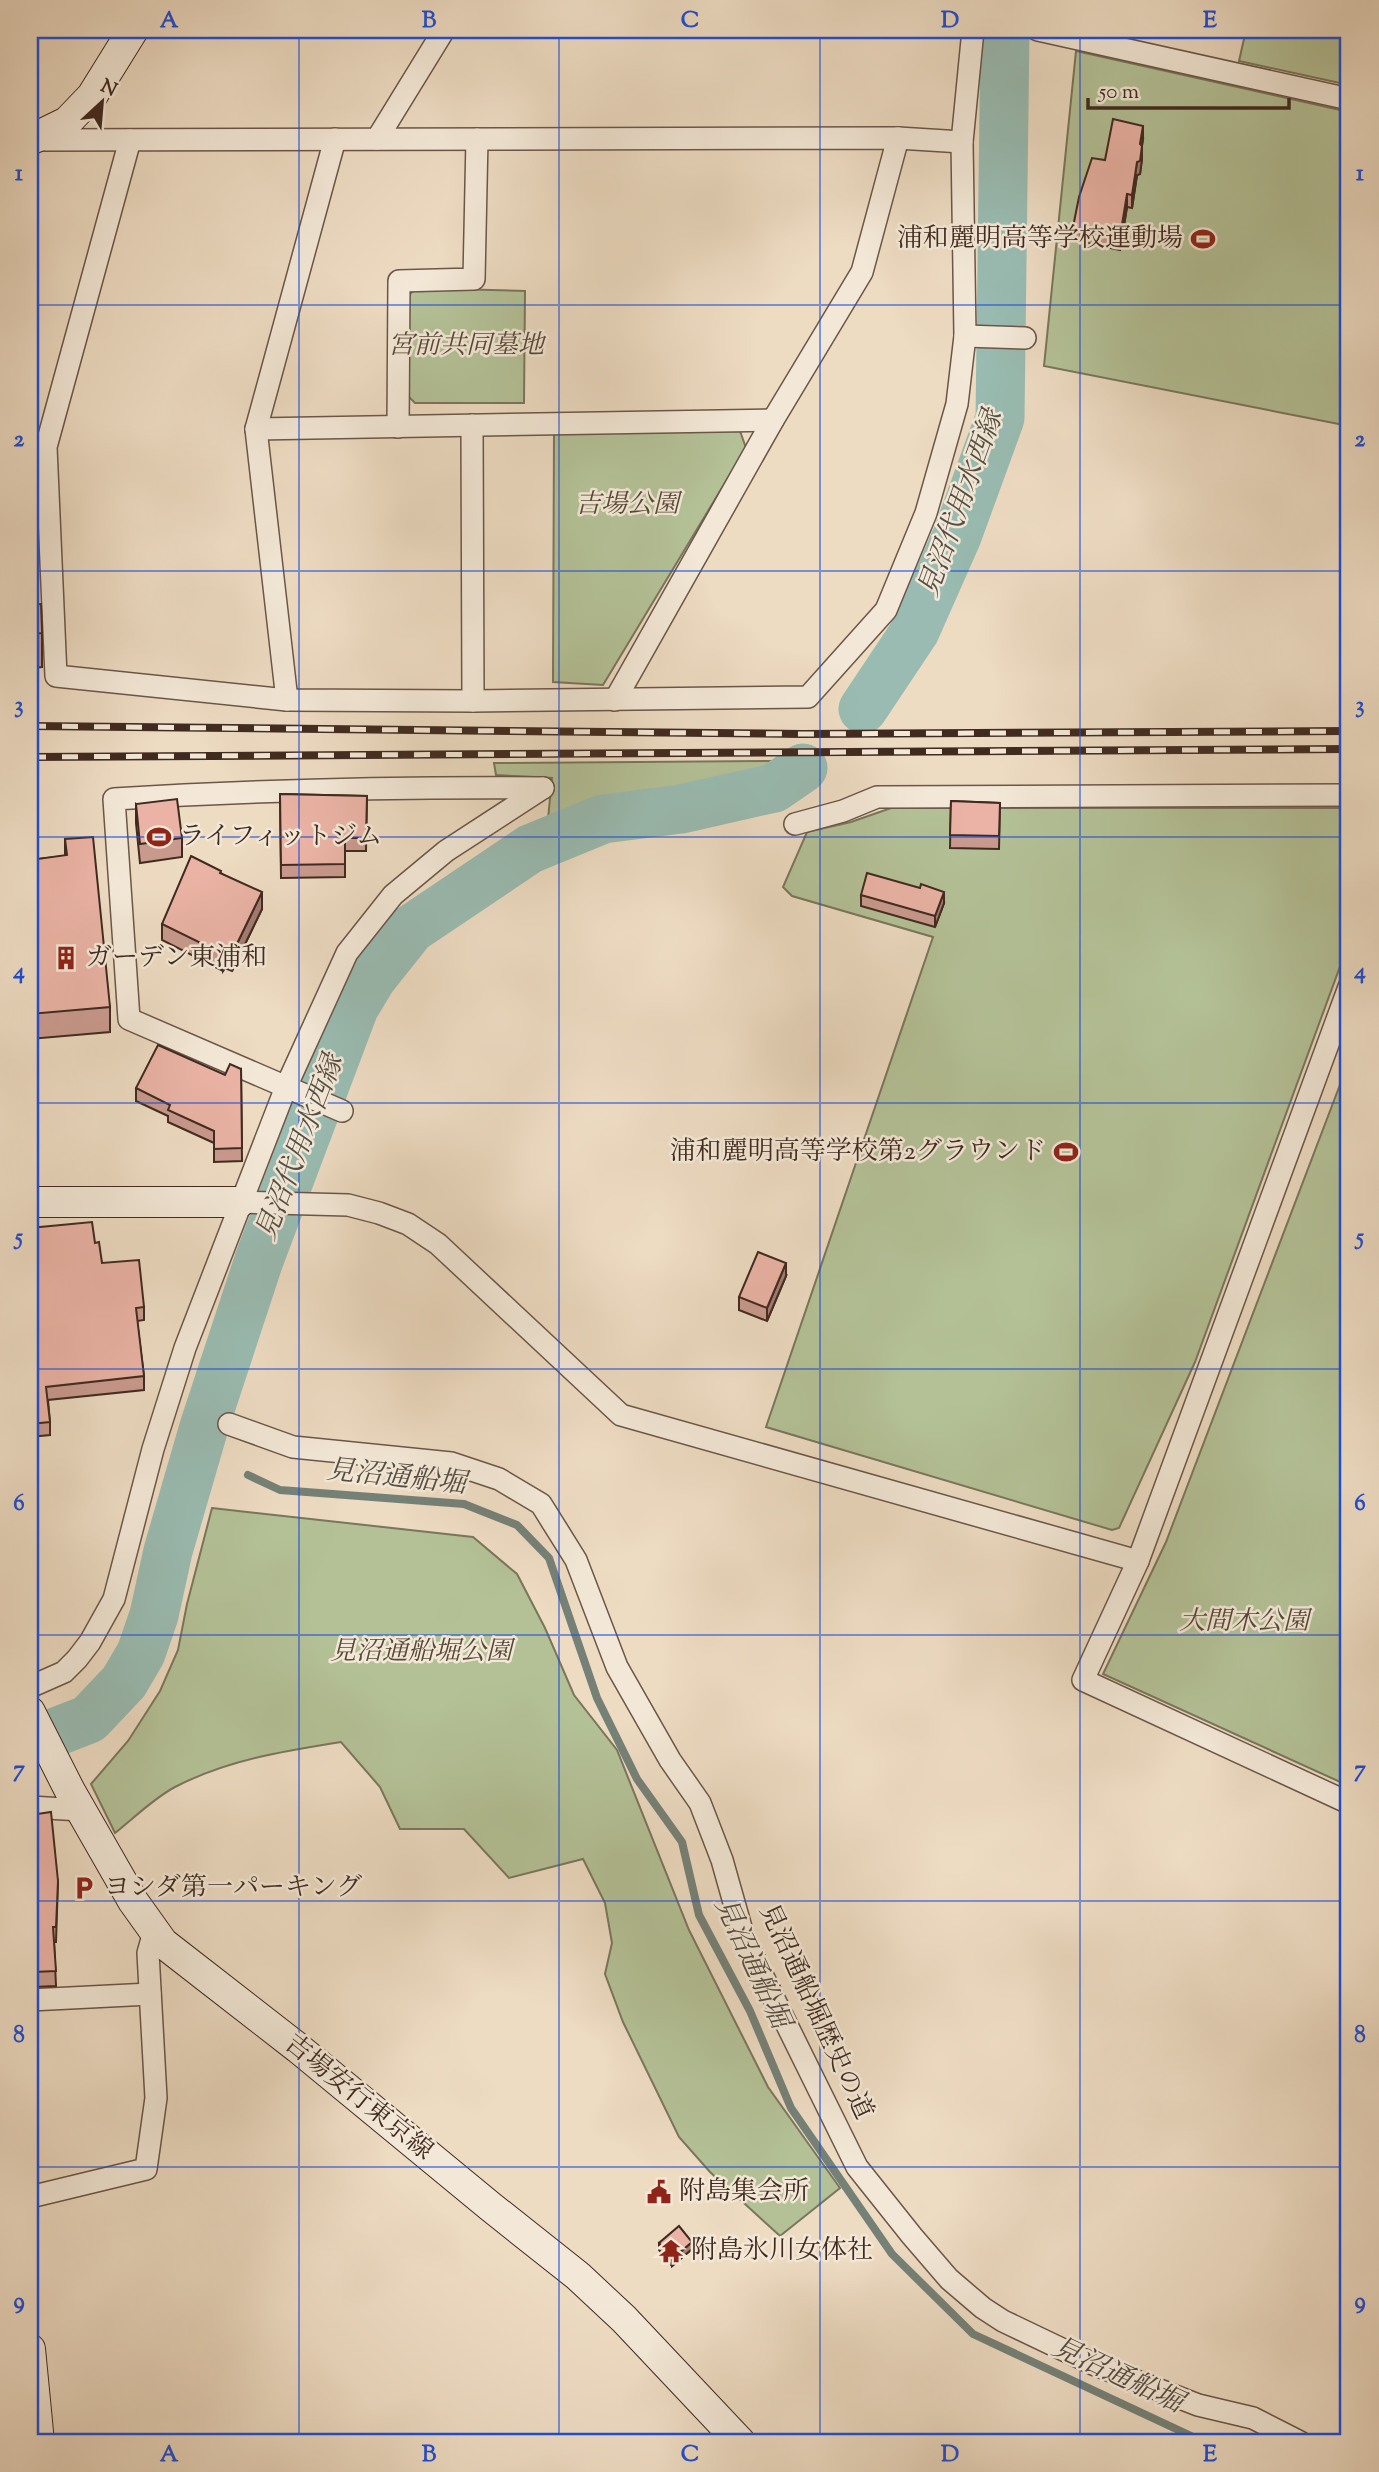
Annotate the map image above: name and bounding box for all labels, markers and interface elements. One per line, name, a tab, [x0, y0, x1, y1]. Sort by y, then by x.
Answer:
text: A	[160, 5, 179, 38]
text: B	[422, 5, 437, 38]
text: C	[681, 5, 699, 38]
text: D	[941, 5, 959, 38]
text: E	[1203, 5, 1217, 38]
north arrow	[66, 66, 136, 136]
scale bar	[1088, 66, 1290, 110]
text: N	[96, 74, 121, 104]
text: 50 m	[1098, 78, 1139, 108]
text: 1	[15, 158, 23, 191]
text: 1	[1356, 158, 1364, 191]
place label: 浦和麗明高等学校運動場	[897, 221, 1183, 258]
sports icon: 浦和麗明高等学校運動場	[1189, 225, 1217, 253]
park label: 宮前共同墓地	[388, 328, 547, 365]
water label: 見沼代用水西縁	[910, 402, 1015, 603]
text: 2	[14, 424, 25, 457]
text: 2	[1355, 424, 1366, 457]
park label: 吉場公園	[575, 487, 683, 524]
text: 3	[14, 690, 24, 723]
text: 3	[1355, 690, 1365, 723]
place label: ライフィットジム	[179, 819, 382, 856]
sports icon: ライフィットジム	[145, 823, 173, 851]
place label: ガーデン東浦和	[86, 940, 267, 977]
building icon: ガーデン東浦和	[52, 944, 80, 972]
text: 4	[12, 956, 25, 989]
text: 4	[1353, 956, 1366, 989]
water label: 見沼代用水西縁	[247, 1047, 356, 1247]
place label: 浦和麗明高等学校第2グラウンド	[670, 1134, 1046, 1171]
sports icon: 浦和麗明高等学校第2グラウンド	[1052, 1138, 1080, 1166]
text: 5	[13, 1222, 23, 1255]
text: 5	[1354, 1222, 1364, 1255]
water label: 見沼通船堀	[324, 1451, 472, 1506]
text: 6	[13, 1488, 25, 1521]
text: 6	[1354, 1488, 1366, 1521]
park label: 大間木公園	[1179, 1604, 1313, 1641]
park label: 見沼通船堀公園	[330, 1634, 516, 1671]
text: 7	[13, 1754, 25, 1787]
text: 7	[1354, 1754, 1366, 1787]
place label: ヨシダ第一パーキング	[104, 1870, 362, 1907]
parking icon: ヨシダ第一パーキング	[70, 1874, 98, 1902]
water label: 見沼通船堀	[703, 1891, 800, 2039]
street label: 見沼通船堀歴史の道	[749, 1898, 881, 2126]
text: 8	[13, 2020, 25, 2053]
text: 8	[1354, 2020, 1366, 2053]
street label: 吉場安行東京線	[276, 2026, 440, 2170]
place label: 附島集会所	[679, 2174, 809, 2211]
public building icon: 附島集会所	[645, 2178, 673, 2206]
place label: 附島氷川女体社	[691, 2233, 873, 2270]
temple icon: 附島氷川女体社	[657, 2237, 685, 2265]
text: 9	[13, 2286, 25, 2319]
text: 9	[1354, 2286, 1366, 2319]
water label: 見沼通船堀	[1045, 2328, 1193, 2425]
text: A	[160, 2439, 179, 2472]
text: B	[422, 2439, 437, 2472]
text: C	[681, 2439, 699, 2472]
text: D	[941, 2439, 959, 2472]
text: E	[1203, 2439, 1217, 2472]

